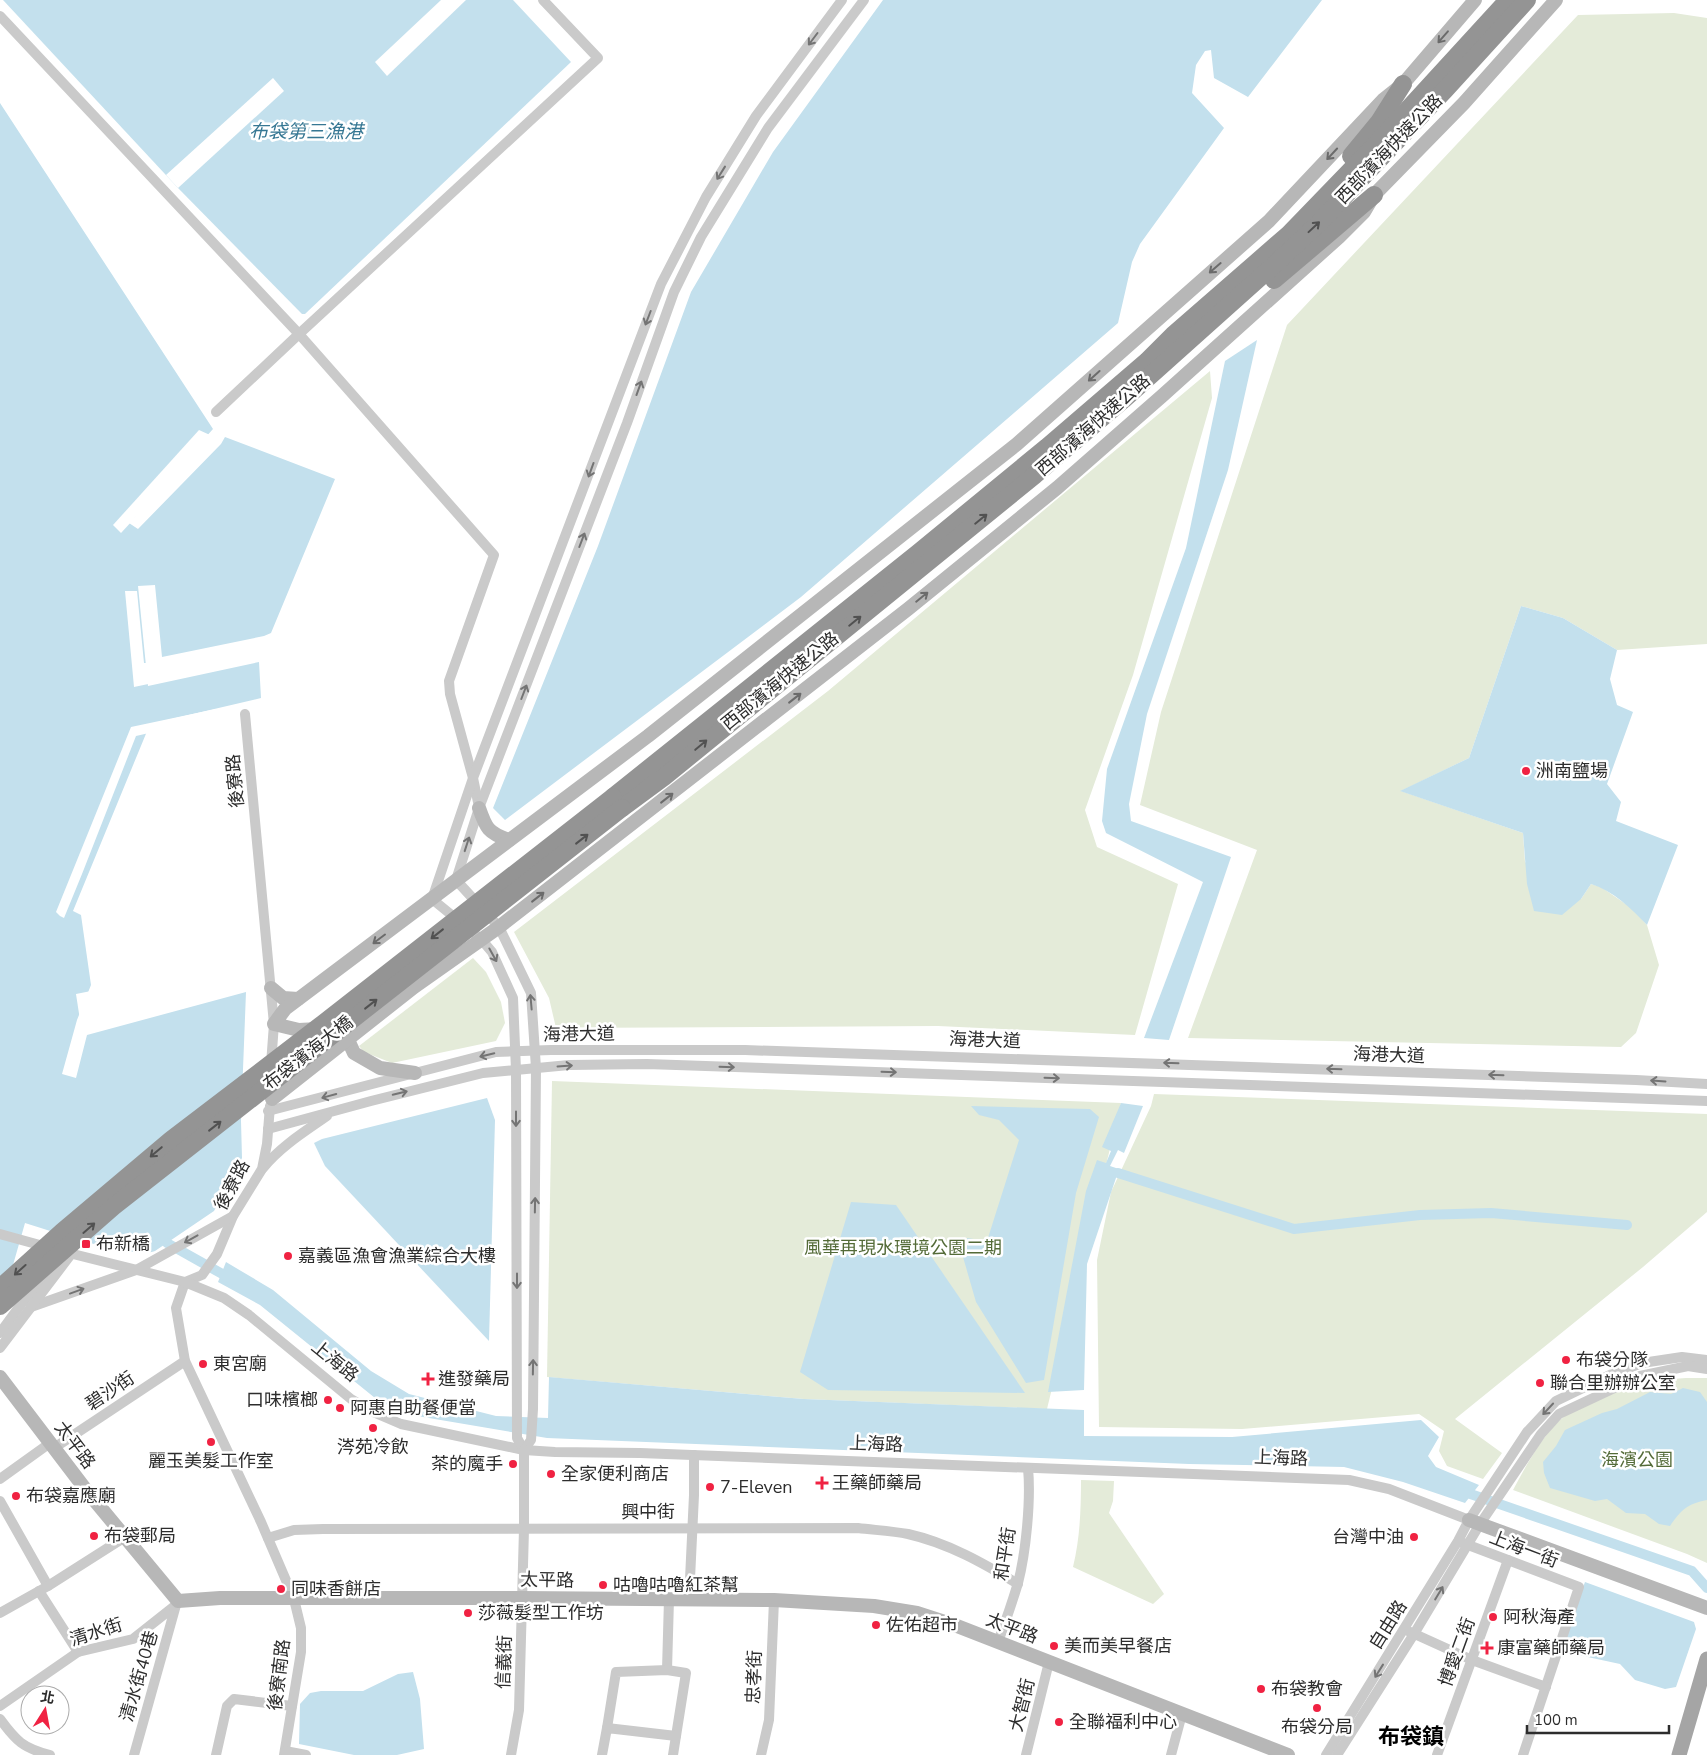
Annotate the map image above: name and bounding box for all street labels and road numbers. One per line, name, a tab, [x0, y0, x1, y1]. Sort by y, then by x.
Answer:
street label: 西部濱海快速公路	[1330, 89, 1448, 209]
street label: 西部濱海快速公路	[1031, 369, 1155, 481]
street label: 西部濱海快速公路	[716, 626, 844, 736]
street label: 後寮路	[221, 753, 249, 809]
street label: 布袋濱海大橋	[258, 1010, 358, 1096]
street label: 海港大道	[543, 1021, 615, 1047]
street label: 海港大道	[949, 1027, 1021, 1053]
street label: 海港大道	[1353, 1042, 1425, 1068]
street label: 後寮路	[209, 1156, 255, 1214]
street label: 上海路	[306, 1335, 364, 1387]
street label: 碧沙街	[81, 1366, 139, 1416]
street label: 太平路	[49, 1416, 101, 1474]
street label: 上海路	[849, 1431, 903, 1457]
street label: 上海路	[1254, 1445, 1308, 1471]
street label: 興中街	[621, 1500, 675, 1524]
street label: 和平街	[989, 1525, 1021, 1583]
street label: 上海一街	[1486, 1525, 1562, 1573]
street label: 太平路	[520, 1568, 574, 1592]
street label: 自由路	[1364, 1596, 1412, 1654]
street label: 太平路	[982, 1607, 1042, 1649]
street label: 清水街	[67, 1612, 125, 1652]
street label: 博愛二街	[1433, 1614, 1481, 1690]
street label: 清水街40巷	[115, 1628, 163, 1724]
street label: 信義街	[491, 1635, 517, 1689]
street label: 後寮南路	[263, 1638, 295, 1712]
street label: 忠孝街	[741, 1650, 767, 1704]
street label: 大智街	[1004, 1676, 1040, 1734]

